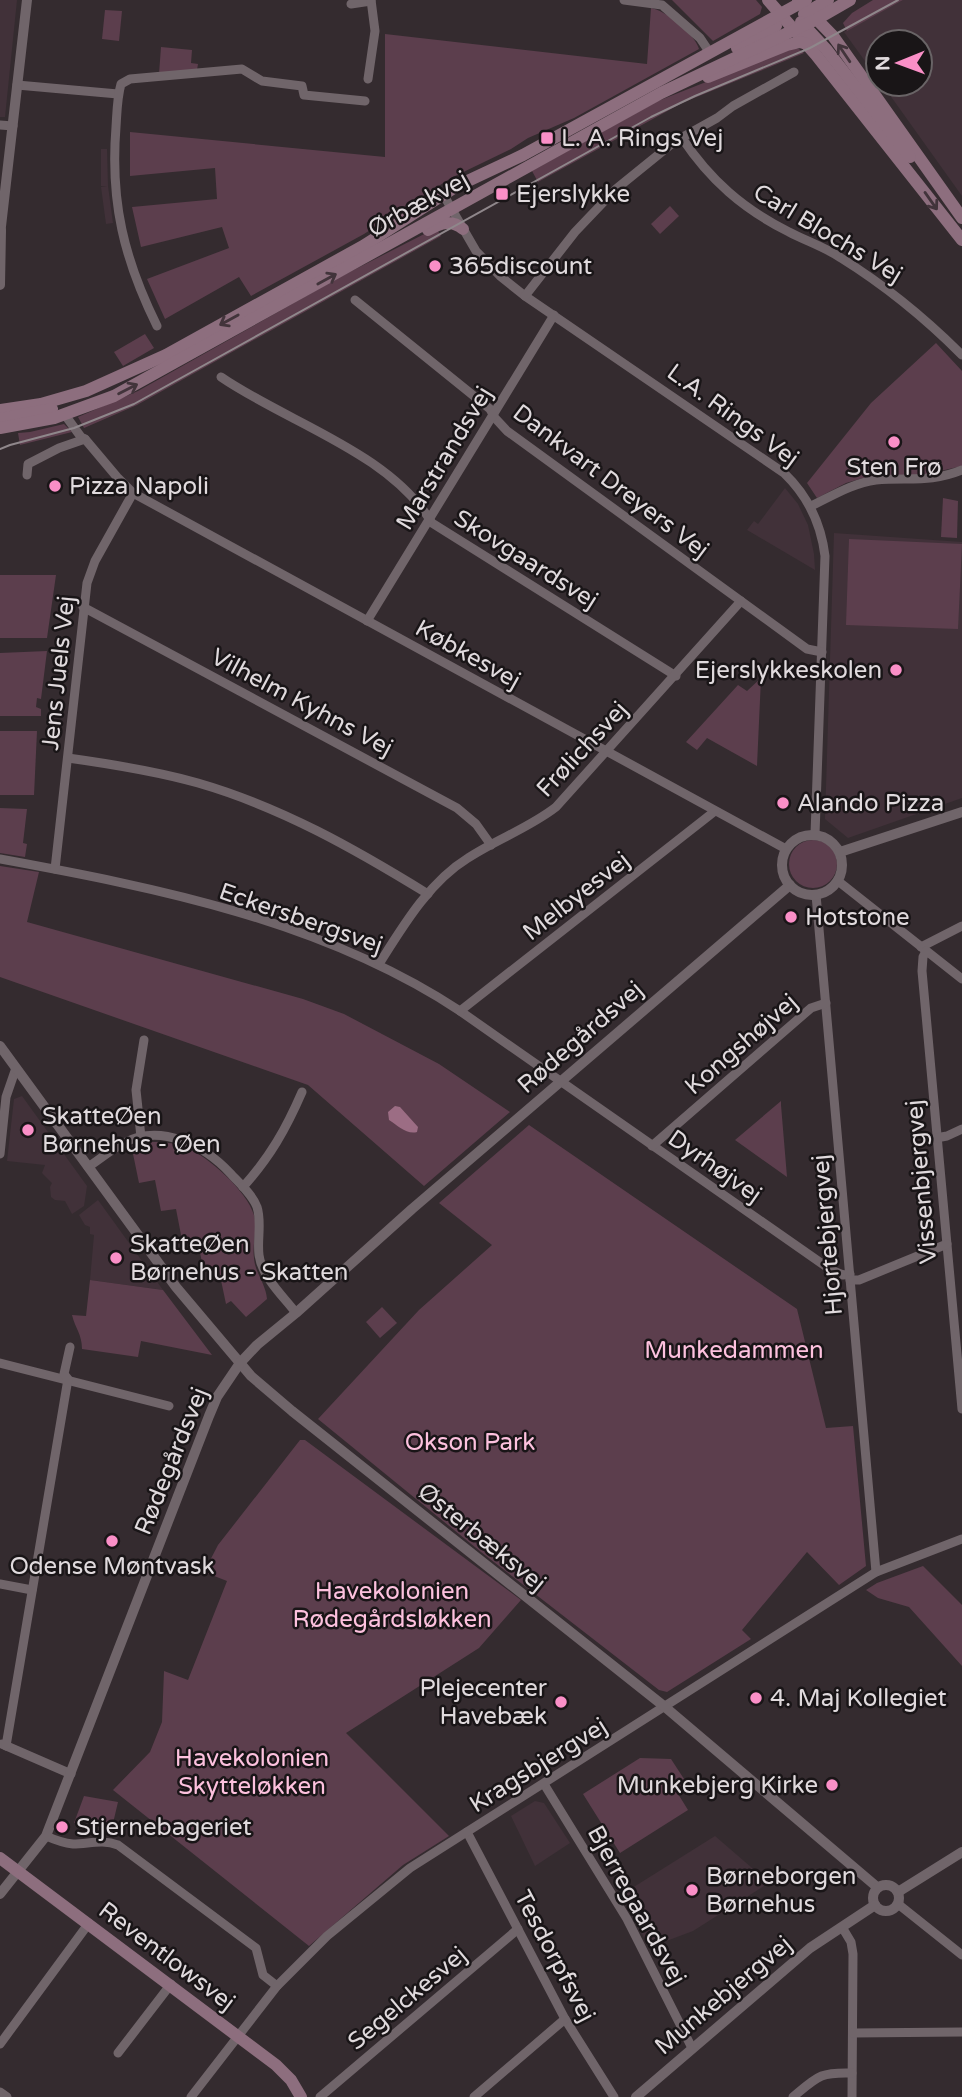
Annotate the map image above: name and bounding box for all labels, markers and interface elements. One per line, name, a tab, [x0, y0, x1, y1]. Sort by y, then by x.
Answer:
north arrow	[864, 28, 934, 98]
one-way arrow	[837, 43, 851, 63]
text: N	[872, 55, 894, 71]
place label: L. A. Rings Vej	[561, 124, 723, 153]
marker: L. A. Rings Vej	[539, 130, 555, 146]
street label: Ørbækvej	[363, 165, 474, 244]
street label: Carl Blochs Vej	[748, 178, 908, 289]
place label: Ejerslykke	[516, 180, 630, 209]
marker: Ejerslykke	[494, 186, 510, 202]
one-way arrow	[923, 191, 938, 210]
place label: 365discount	[449, 252, 592, 281]
marker: 365discount	[427, 258, 443, 274]
one-way arrow	[316, 272, 337, 285]
one-way arrow	[220, 313, 240, 327]
street label: L.A. Rings Vej	[661, 358, 804, 473]
street label: Marstrandsvej	[390, 381, 499, 535]
one-way arrow	[117, 382, 138, 395]
street label: Dankvart Dreyers Vej	[507, 398, 714, 565]
marker: Sten Frø	[886, 434, 902, 450]
place label: Sten Frø	[846, 453, 942, 482]
place label: Pizza Napoli	[69, 472, 209, 501]
marker: Pizza Napoli	[47, 478, 63, 494]
street label: Skovgaardsvej	[448, 504, 603, 615]
street label: Jens Juels Vej	[36, 594, 81, 752]
street label: Købkesvej	[410, 614, 525, 695]
street label: Vilhelm Kyhns Vej	[206, 642, 398, 763]
place label: Ejerslykkeskolen	[695, 656, 882, 685]
marker: Ejerslykkeskolen	[888, 662, 904, 678]
street label: Frølichsvej	[531, 695, 634, 803]
place label: Alando Pizza	[797, 789, 944, 818]
marker: Alando Pizza	[775, 795, 791, 811]
street label: Melbyesvej	[517, 846, 635, 947]
street label: Eckersbergsvej	[215, 877, 387, 960]
place label: Hotstone	[805, 903, 910, 932]
marker: Hotstone	[783, 909, 799, 925]
street label: Rødegårdsvej	[512, 975, 649, 1100]
street label: Kongshøjvej	[679, 988, 803, 1101]
street label: Vissenbjergvej	[900, 1099, 943, 1265]
place label: SkatteØen Børnehus - Øen	[42, 1102, 221, 1159]
marker: SkatteØen Børnehus - Øen	[20, 1122, 36, 1138]
street label: Dyrhøjvej	[662, 1124, 767, 1209]
street label: Hjortebjergvej	[806, 1153, 849, 1317]
place label: SkatteØen Børnehus - Skatten	[130, 1230, 348, 1287]
marker: SkatteØen Børnehus - Skatten	[108, 1250, 124, 1266]
park label: Munkedammen	[644, 1336, 824, 1365]
street label: Rødegårdsvej	[129, 1383, 214, 1539]
park label: Okson Park	[405, 1428, 535, 1457]
street label: Østerbæksvej	[412, 1477, 551, 1598]
marker: Odense Møntvask	[104, 1533, 120, 1549]
place label: Odense Møntvask	[9, 1552, 215, 1581]
park label: Havekolonien Rødegårdsløkken	[292, 1577, 492, 1634]
place label: Plejecenter Havebæk	[419, 1674, 548, 1731]
place label: 4. Maj Kollegiet	[770, 1684, 947, 1713]
marker: 4. Maj Kollegiet	[748, 1690, 764, 1706]
marker: Plejecenter Havebæk	[553, 1694, 569, 1710]
street label: Kragsbjergvej	[464, 1712, 612, 1819]
park label: Havekolonien Skytteløkken	[175, 1744, 329, 1801]
place label: Munkebjerg Kirke	[617, 1771, 818, 1800]
marker: Munkebjerg Kirke	[824, 1777, 840, 1793]
place label: Stjernebageriet	[76, 1813, 252, 1842]
marker: Stjernebageriet	[54, 1819, 70, 1835]
street label: Bjerregaardsvej	[581, 1821, 692, 1990]
place label: Børneborgen Børnehus	[706, 1862, 856, 1919]
marker: Børneborgen Børnehus	[684, 1882, 700, 1898]
street label: Tesdorpfsvej	[508, 1885, 601, 2027]
street label: Reventlowsvej	[93, 1896, 241, 2017]
street label: Munkebjergvej	[649, 1930, 798, 2061]
street label: Segelckesvej	[342, 1940, 473, 2056]

